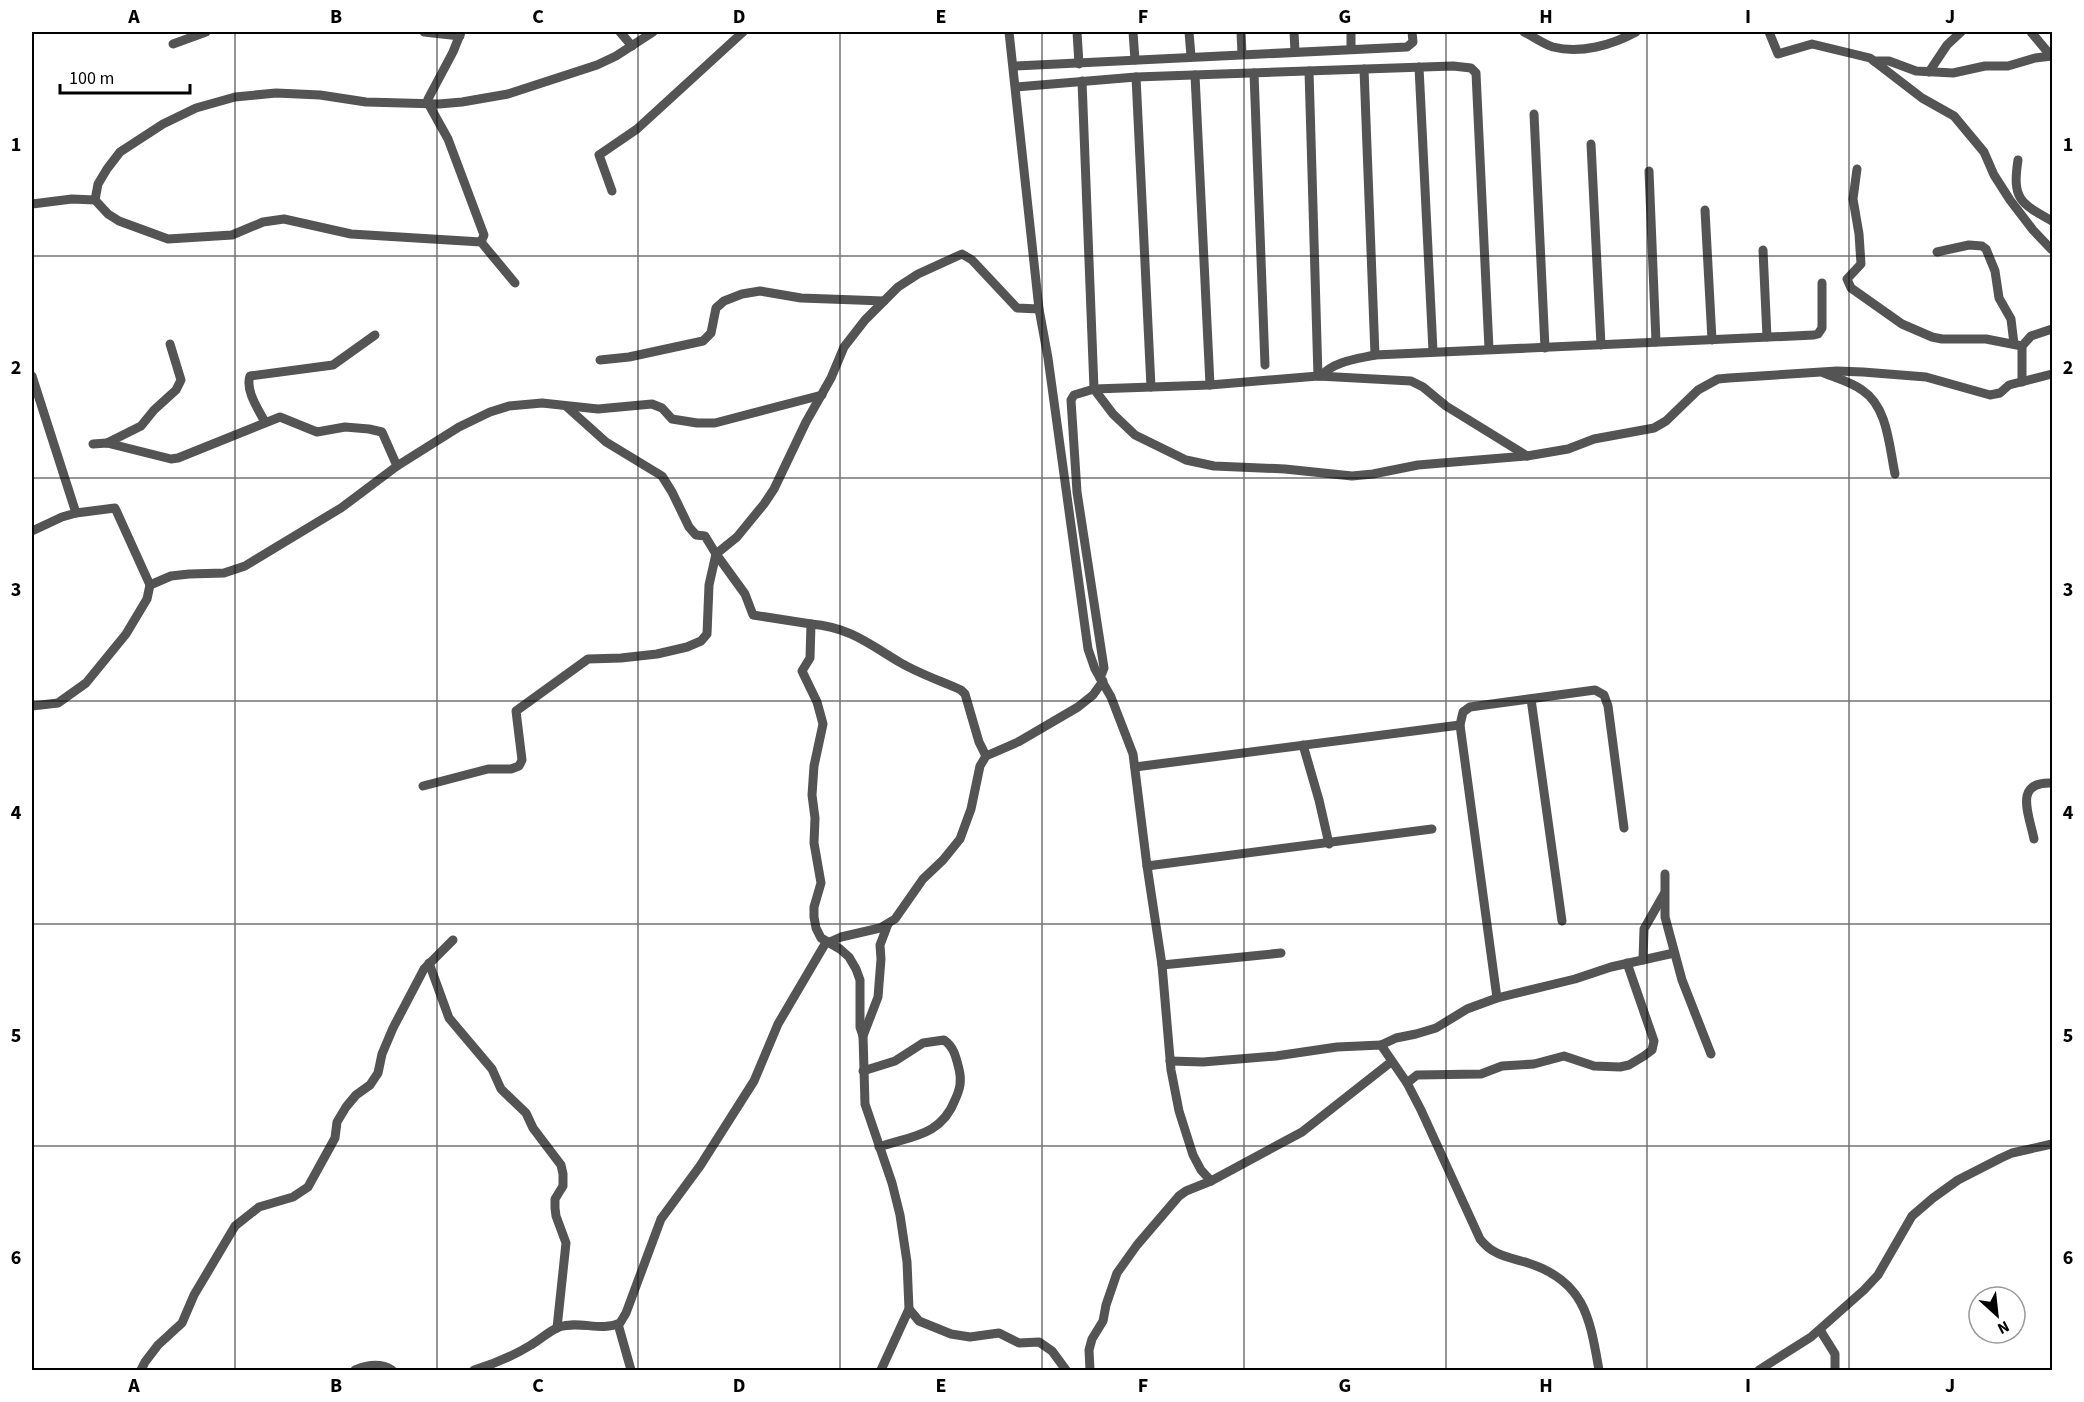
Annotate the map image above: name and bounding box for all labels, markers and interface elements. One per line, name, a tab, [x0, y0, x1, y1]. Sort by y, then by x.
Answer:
text: A	[127, 3, 140, 31]
text: B	[330, 3, 342, 31]
text: C	[532, 3, 544, 31]
text: D	[733, 3, 745, 31]
text: E	[936, 3, 946, 31]
text: F	[1138, 3, 1148, 31]
text: G	[1339, 3, 1351, 31]
text: H	[1539, 3, 1553, 31]
text: I	[1745, 3, 1751, 31]
text: J	[1945, 3, 1955, 31]
scale bar	[60, 57, 190, 95]
text: 100 m	[69, 66, 114, 91]
text: 1	[11, 131, 21, 159]
text: 1	[2063, 131, 2073, 159]
text: 2	[11, 354, 21, 382]
text: 2	[2063, 354, 2073, 382]
text: 3	[11, 576, 21, 604]
text: 3	[2063, 576, 2073, 604]
text: 4	[11, 799, 22, 827]
text: 4	[2063, 799, 2074, 827]
text: 5	[11, 1022, 21, 1050]
text: 5	[2063, 1022, 2073, 1050]
text: 6	[11, 1244, 21, 1272]
text: 6	[2063, 1244, 2073, 1272]
north arrow	[1967, 1285, 2027, 1345]
text: N	[1994, 1315, 2013, 1340]
text: A	[127, 1372, 140, 1400]
text: B	[330, 1372, 342, 1400]
text: C	[532, 1372, 544, 1400]
text: D	[733, 1372, 745, 1400]
text: E	[936, 1372, 946, 1400]
text: F	[1138, 1372, 1148, 1400]
text: G	[1339, 1372, 1351, 1400]
text: H	[1539, 1372, 1553, 1400]
text: I	[1745, 1372, 1751, 1400]
text: J	[1945, 1372, 1955, 1400]

